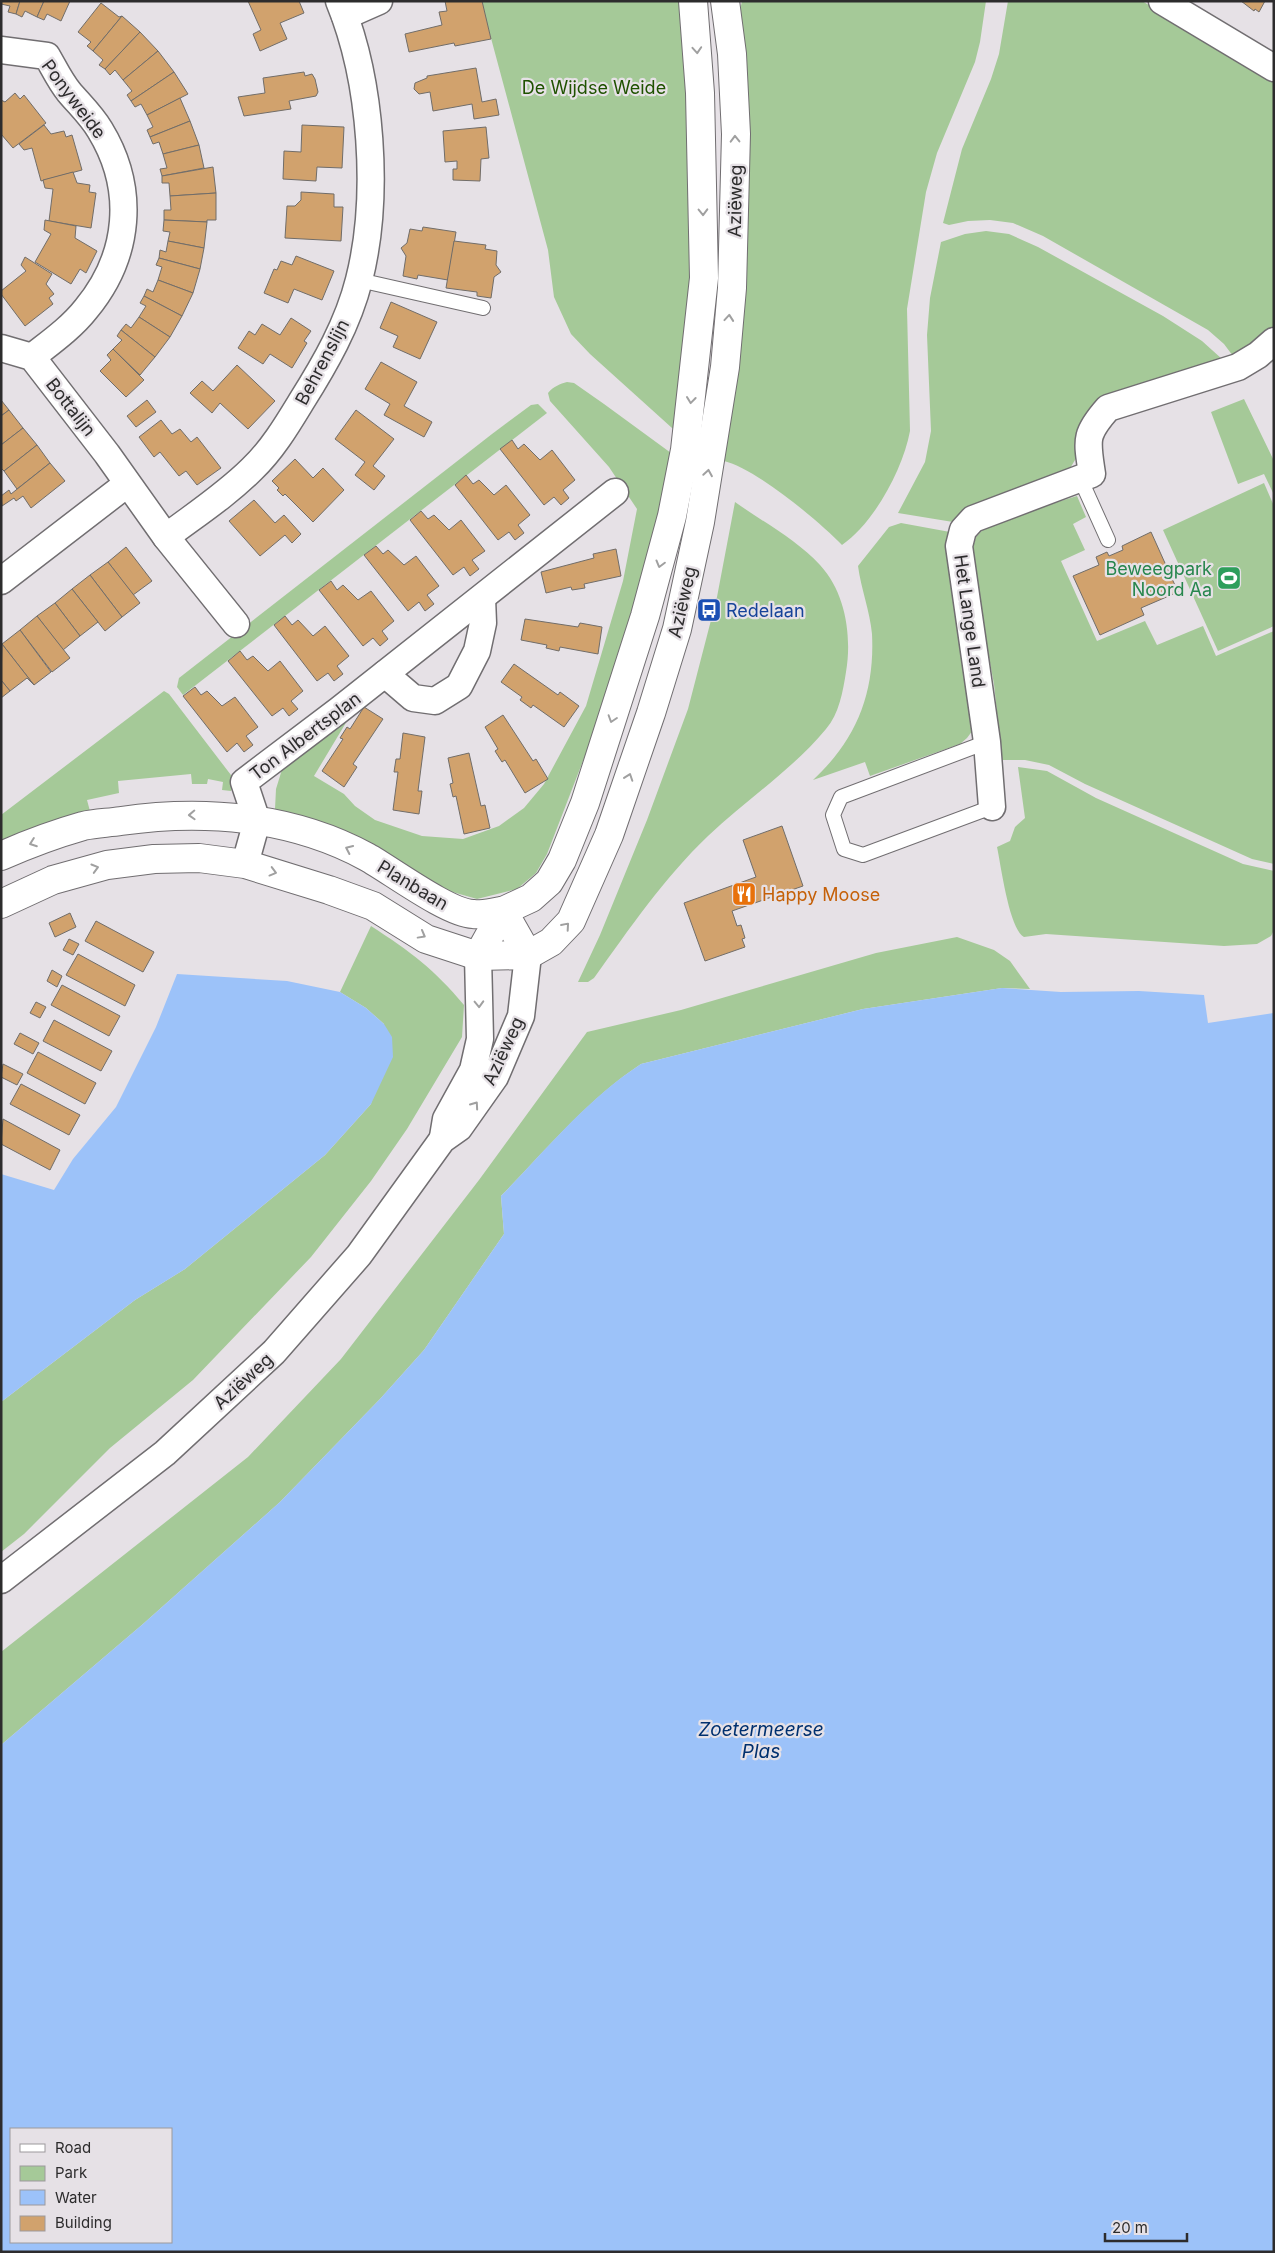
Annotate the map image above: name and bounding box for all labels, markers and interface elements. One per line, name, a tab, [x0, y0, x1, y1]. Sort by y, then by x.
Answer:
one-way arrow	[692, 46, 703, 54]
street label: Ponyweide	[37, 55, 111, 143]
park label: De Wijdse Weide	[522, 77, 666, 98]
one-way arrow	[730, 134, 741, 142]
street label: Aziëweg	[724, 164, 746, 238]
one-way arrow	[698, 208, 708, 216]
one-way arrow	[724, 314, 735, 322]
street label: Behrenslijn	[291, 316, 353, 408]
street label: Bottalijn	[42, 374, 100, 440]
one-way arrow	[686, 396, 697, 404]
one-way arrow	[703, 469, 713, 478]
street label: Het Lange Land	[950, 553, 990, 689]
place label: Beweegpark Noord Aa	[1105, 558, 1212, 600]
one-way arrow	[655, 559, 665, 567]
street label: Aziëweg	[664, 564, 700, 640]
sports icon: Beweegpark Noord Aa	[1216, 565, 1242, 591]
bus stop icon: Redelaan	[696, 597, 722, 623]
place label: Redelaan	[726, 600, 805, 621]
street label: Ton Albertsplan	[245, 687, 365, 785]
one-way arrow	[608, 714, 618, 723]
one-way arrow	[623, 773, 633, 781]
one-way arrow	[187, 810, 195, 820]
one-way arrow	[29, 837, 37, 847]
one-way arrow	[345, 845, 354, 855]
street label: Planbaan	[374, 856, 452, 914]
one-way arrow	[91, 863, 99, 873]
one-way arrow	[269, 866, 277, 877]
restaurant icon: Happy Moose	[731, 881, 757, 907]
place label: Happy Moose	[762, 884, 880, 905]
one-way arrow	[560, 922, 569, 931]
one-way arrow	[416, 929, 425, 939]
one-way arrow	[474, 1001, 485, 1009]
street label: Aziëweg	[478, 1014, 528, 1088]
one-way arrow	[469, 1101, 478, 1111]
street label: Aziëweg	[209, 1348, 277, 1414]
water label: Zoetermeerse Plas	[698, 1718, 824, 1763]
legend	[10, 2128, 172, 2243]
text: Road	[55, 2138, 91, 2157]
text: Park	[55, 2163, 88, 2182]
text: Water	[55, 2188, 97, 2207]
scale bar	[1105, 2210, 1188, 2242]
text: Building	[55, 2213, 112, 2232]
text: 20 m	[1112, 2218, 1148, 2237]

